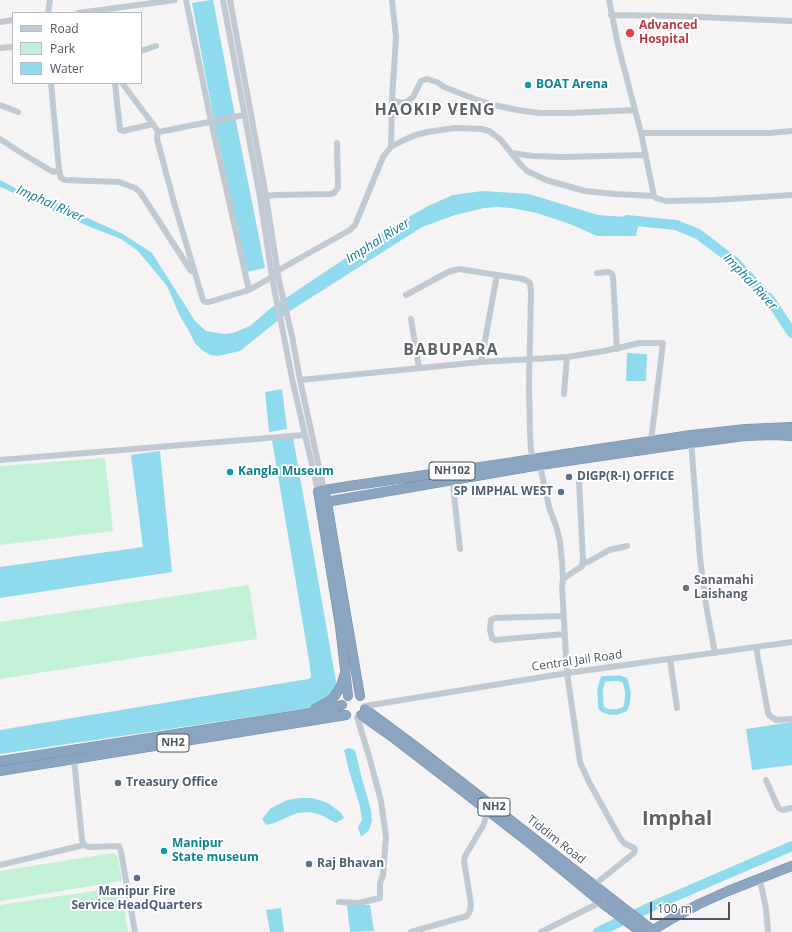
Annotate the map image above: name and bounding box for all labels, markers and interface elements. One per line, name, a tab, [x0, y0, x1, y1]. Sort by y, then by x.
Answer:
legend	[12, 12, 142, 84]
place label: Advanced Hospital	[639, 19, 698, 47]
text: Road	[50, 20, 79, 37]
marker: Advanced Hospital	[624, 27, 636, 39]
text: Park	[50, 40, 75, 57]
text: Water	[50, 60, 84, 77]
place label: BOAT Arena	[536, 78, 608, 92]
marker: BOAT Arena	[523, 80, 533, 90]
district label: HAOKIP VENG	[374, 100, 496, 120]
water label: Imphal River	[14, 182, 86, 226]
water label: Imphal River	[343, 215, 413, 267]
water label: Imphal River	[720, 250, 780, 314]
district label: BABUPARA	[403, 340, 499, 360]
road number: NH102	[429, 462, 475, 480]
place label: Kangla Museum	[238, 465, 334, 479]
marker: Kangla Museum	[225, 467, 235, 477]
place label: DIGP(R-I) OFFICE	[577, 470, 674, 484]
marker: DIGP(R-I) OFFICE	[564, 472, 574, 482]
place label: SP IMPHAL WEST	[454, 485, 553, 499]
marker: SP IMPHAL WEST	[556, 487, 566, 497]
place label: Sanamahi Laishang	[694, 574, 754, 602]
marker: Sanamahi Laishang	[681, 583, 691, 593]
street label: Central Jail Road	[531, 648, 623, 674]
road number: NH2	[157, 734, 189, 752]
place label: Treasury Office	[126, 776, 218, 790]
marker: Treasury Office	[113, 778, 123, 788]
road number: NH2	[478, 798, 510, 816]
district label: Imphal	[642, 807, 712, 831]
street label: Tiddim Road	[524, 813, 588, 867]
place label: Manipur State museum	[172, 837, 259, 865]
marker: Manipur State museum	[159, 846, 169, 856]
place label: Raj Bhavan	[317, 857, 384, 871]
marker: Raj Bhavan	[304, 859, 314, 869]
marker: Manipur Fire Service HeadQuarters	[132, 873, 142, 883]
place label: Manipur Fire Service HeadQuarters	[72, 885, 202, 913]
scale bar	[652, 894, 732, 920]
text: 100 m	[657, 900, 692, 917]

